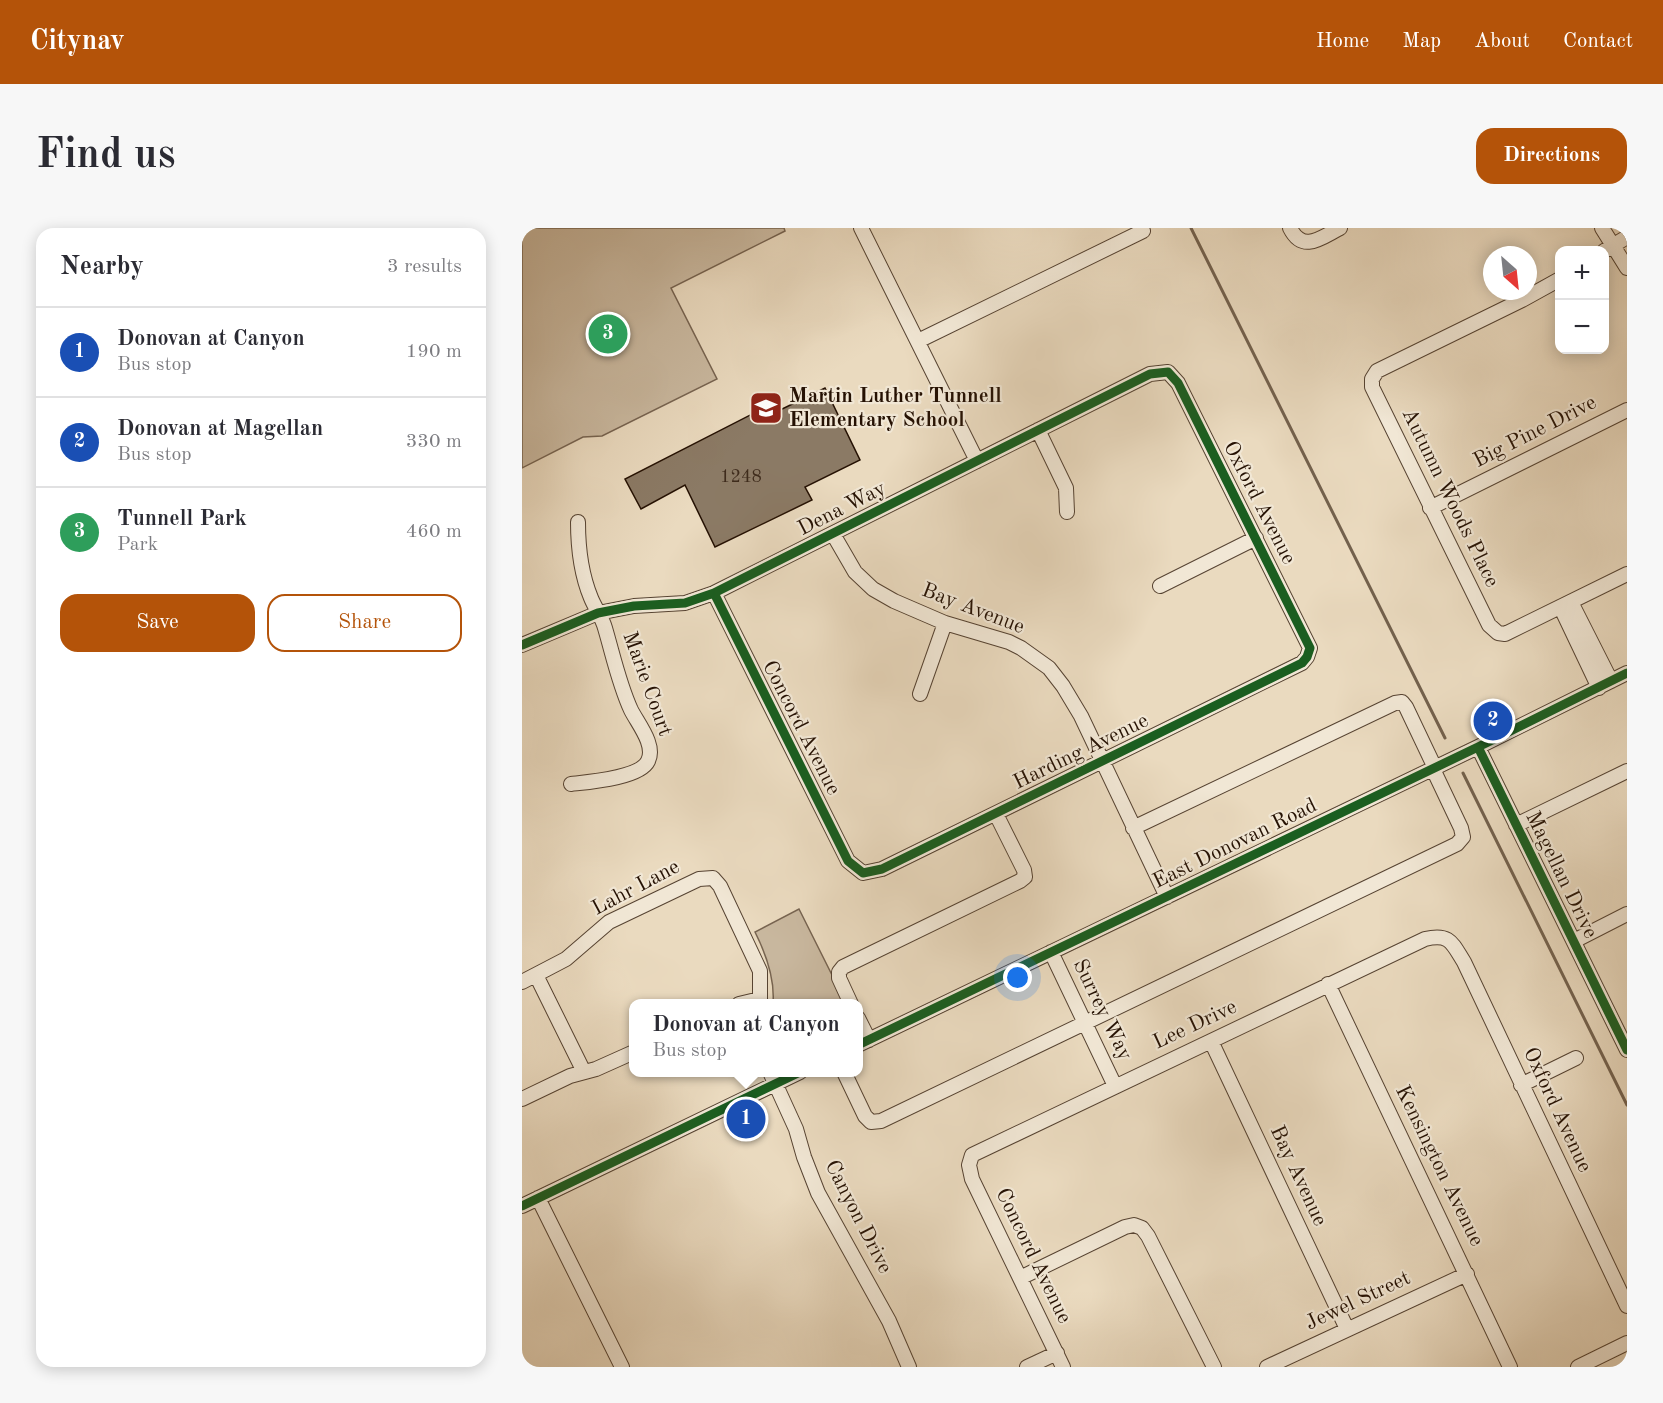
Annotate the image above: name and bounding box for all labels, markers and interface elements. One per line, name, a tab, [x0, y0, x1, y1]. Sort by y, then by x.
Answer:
text: Citynav	[30, 28, 125, 56]
text: Home	[1316, 31, 1369, 52]
text: Map	[1402, 31, 1441, 52]
text: About	[1474, 31, 1530, 52]
text: Contact	[1563, 31, 1633, 52]
button: Directions	[1476, 128, 1627, 184]
text: Find us	[36, 135, 175, 177]
north arrow	[1483, 246, 1537, 300]
map controls	[1555, 246, 1609, 354]
button: +	[1555, 246, 1609, 300]
text: Nearby	[60, 254, 144, 280]
text: 3 results	[387, 257, 462, 277]
button: −	[1555, 300, 1609, 354]
pin: 3	[588, 312, 628, 356]
text: Donovan at Canyon	[117, 328, 305, 350]
text: 1	[74, 342, 85, 362]
text: 190 m	[406, 342, 462, 362]
text: Bus stop	[117, 355, 192, 375]
place label: Martin Luther Tunnell Elementary School	[789, 386, 1002, 431]
school or university icon: Martin Luther Tunnell Elementary School	[748, 390, 784, 426]
street label: Big Pine Drive	[1470, 392, 1600, 472]
street label: Autumn Woods Place	[1398, 405, 1502, 591]
text: Donovan at Magellan	[117, 418, 323, 440]
text: 2	[74, 432, 85, 452]
text: 330 m	[406, 432, 462, 452]
street label: Oxford Avenue	[1219, 438, 1299, 568]
text: Bus stop	[117, 445, 192, 465]
house number: 1248	[720, 468, 762, 486]
street label: Dena Way	[795, 478, 889, 540]
text: Tunnell Park	[117, 508, 247, 530]
text: 3	[74, 522, 85, 542]
text: 460 m	[406, 522, 462, 542]
text: Park	[117, 535, 158, 555]
street label: Bay Avenue	[919, 580, 1027, 638]
button: Save	[60, 594, 255, 652]
button: Share	[267, 594, 462, 652]
street label: Marie Court	[618, 629, 676, 739]
street label: Concord Avenue	[758, 658, 844, 798]
pin: 2	[1474, 698, 1512, 744]
street label: Harding Avenue	[1010, 710, 1152, 794]
street label: East Donovan Road	[1150, 795, 1320, 893]
street label: Magellan Drive	[1521, 808, 1601, 942]
street label: Lahr Lane	[589, 856, 683, 920]
street label: Surrey Way	[1068, 956, 1136, 1064]
your location	[1003, 963, 1032, 992]
street label: Lee Drive	[1150, 997, 1240, 1053]
popup	[629, 999, 863, 1077]
text: Donovan at Canyon	[652, 1014, 840, 1036]
text: Bus stop	[652, 1041, 727, 1061]
street label: Oxford Avenue	[1519, 1044, 1595, 1176]
street label: Kensington Avenue	[1391, 1082, 1487, 1250]
pin: 1	[726, 1096, 766, 1142]
street label: Bay Avenue	[1266, 1123, 1330, 1229]
street label: Canyon Drive	[821, 1157, 895, 1277]
street label: Concord Avenue	[991, 1185, 1075, 1327]
street label: Jewel Street	[1302, 1268, 1414, 1334]

